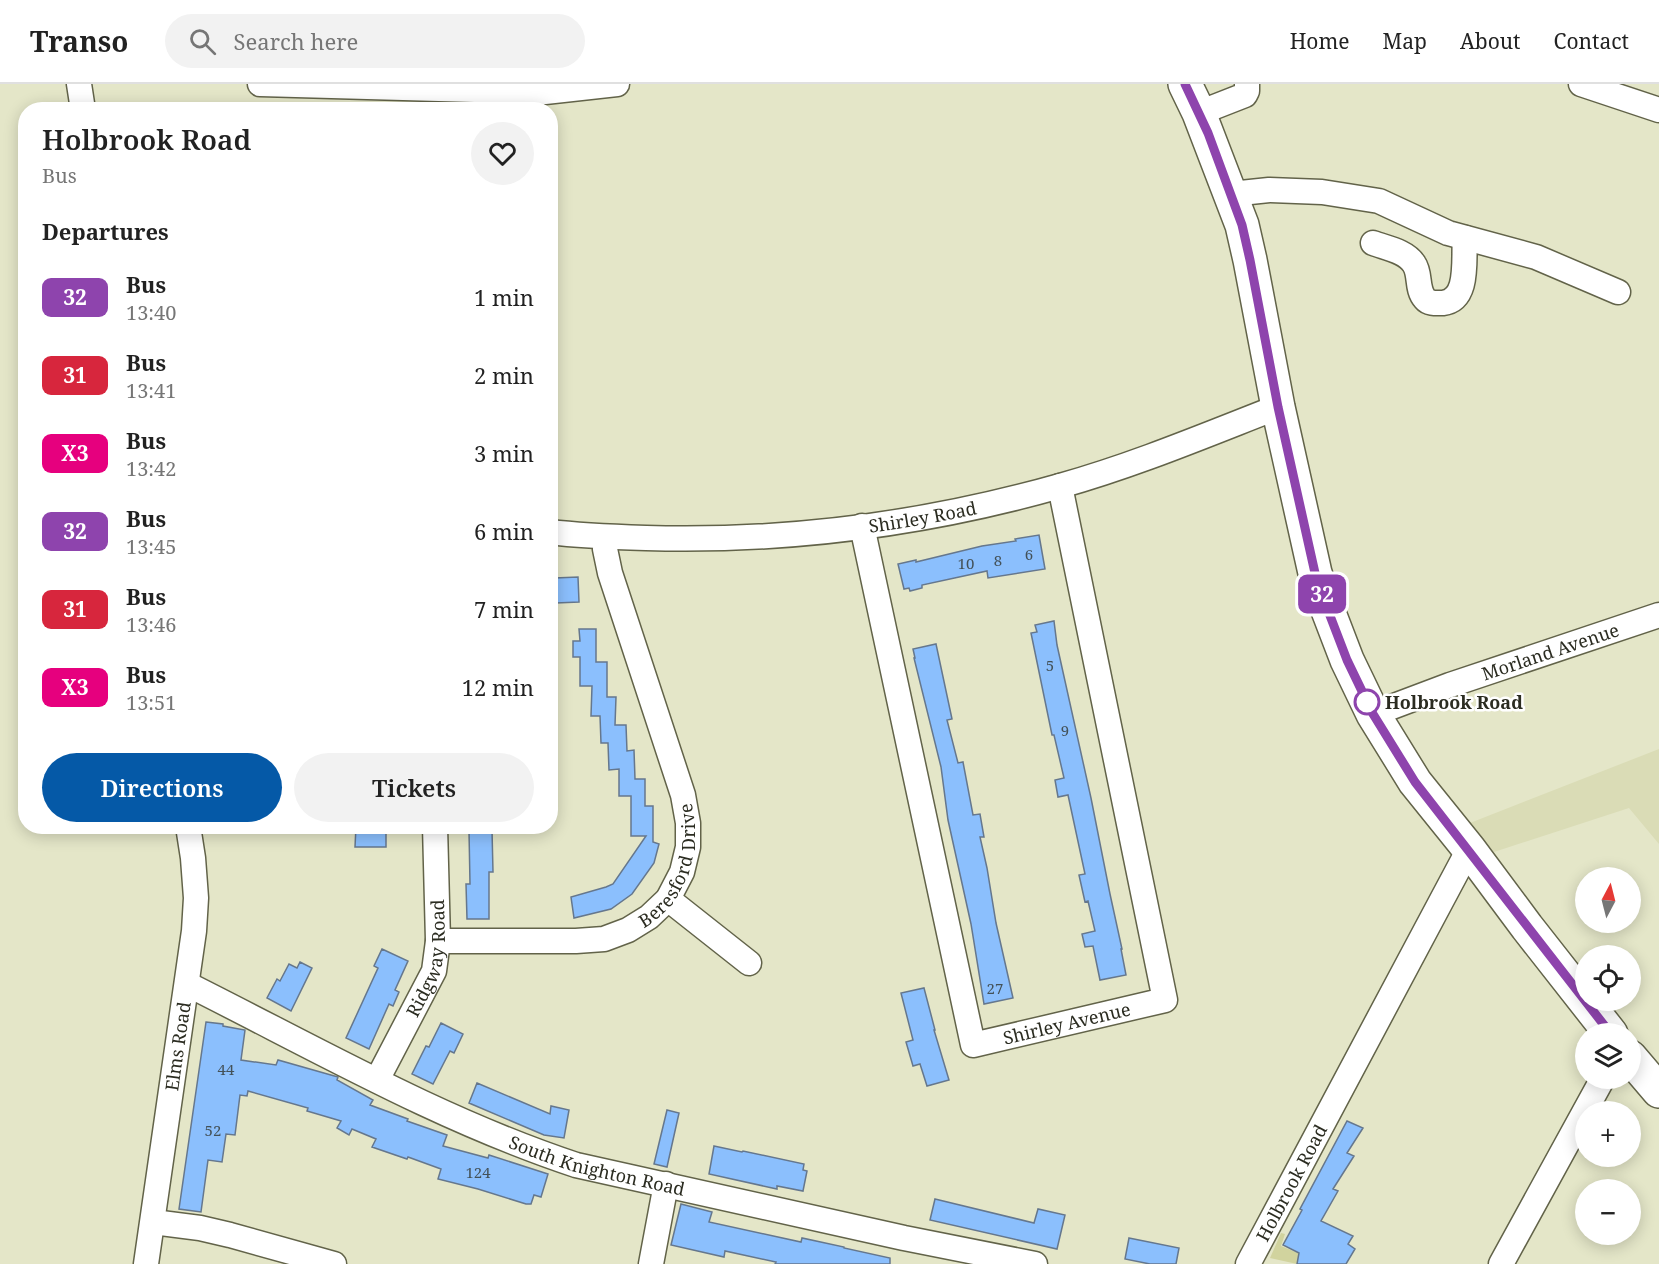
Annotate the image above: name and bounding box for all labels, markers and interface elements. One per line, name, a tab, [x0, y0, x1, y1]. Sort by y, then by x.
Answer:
search box	[165, 14, 585, 68]
text: Transo	[30, 22, 129, 60]
icon: search	[186, 25, 219, 58]
text: Search here	[234, 26, 358, 56]
text: Home	[1290, 27, 1350, 55]
text: Map	[1383, 27, 1427, 55]
text: About	[1460, 27, 1521, 55]
text: Contact	[1554, 27, 1629, 55]
text: Holbrook Road	[42, 120, 251, 158]
button: heart	[471, 122, 534, 185]
text: Bus	[42, 162, 77, 189]
text: Departures	[42, 216, 169, 246]
text: Bus	[126, 269, 166, 299]
text: 1 min	[474, 282, 534, 312]
text: 32	[63, 283, 87, 311]
text: 13:40	[126, 299, 176, 326]
text: Bus	[126, 347, 166, 377]
text: 2 min	[474, 360, 534, 390]
text: 31	[63, 361, 87, 389]
text: 13:41	[126, 377, 176, 404]
text: Bus	[126, 425, 166, 455]
text: 3 min	[474, 438, 534, 468]
text: X3	[61, 439, 89, 467]
text: 13:42	[126, 455, 176, 482]
street label: Shirley Road	[867, 495, 979, 538]
text: Bus	[126, 503, 166, 533]
text: 6 min	[474, 516, 534, 546]
text: 32	[63, 517, 87, 545]
text: 13:45	[126, 533, 176, 560]
house number: 6	[1025, 544, 1033, 564]
house number: 8	[994, 550, 1002, 570]
house number: 10	[958, 553, 974, 573]
line badge: 32	[1295, 574, 1349, 614]
text: 32	[1310, 580, 1334, 608]
text: Bus	[126, 581, 166, 611]
text: 7 min	[474, 594, 534, 624]
text: 31	[63, 595, 87, 623]
text: 13:46	[126, 611, 176, 638]
street label: Morland Avenue	[1479, 617, 1622, 686]
house number: 5	[1046, 655, 1054, 675]
text: Bus	[126, 659, 166, 689]
text: 12 min	[462, 672, 534, 702]
text: X3	[61, 673, 89, 701]
text: 13:51	[126, 689, 176, 716]
marker: Holbrook Road	[1354, 689, 1380, 715]
place label: Holbrook Road	[1385, 690, 1523, 714]
house number: 9	[1061, 720, 1069, 740]
button: Directions	[42, 753, 282, 822]
button: Tickets	[294, 753, 534, 822]
street label: Beresford Drive	[634, 802, 700, 933]
north arrow	[1575, 867, 1641, 933]
map controls	[1575, 867, 1641, 1245]
street label: Ridgway Road	[400, 899, 450, 1021]
button: locate	[1575, 945, 1641, 1011]
house number: 27	[987, 978, 1003, 998]
street label: Shirley Avenue	[1001, 997, 1133, 1050]
street label: Elms Road	[159, 1000, 196, 1093]
button: layers	[1575, 1023, 1641, 1089]
house number: 44	[218, 1059, 235, 1079]
button: +	[1575, 1101, 1641, 1167]
house number: 52	[205, 1120, 221, 1140]
street label: Holbrook Road	[1250, 1120, 1332, 1245]
street label: South Knighton Road	[506, 1130, 687, 1201]
house number: 124	[465, 1162, 491, 1182]
button: −	[1575, 1179, 1641, 1245]

